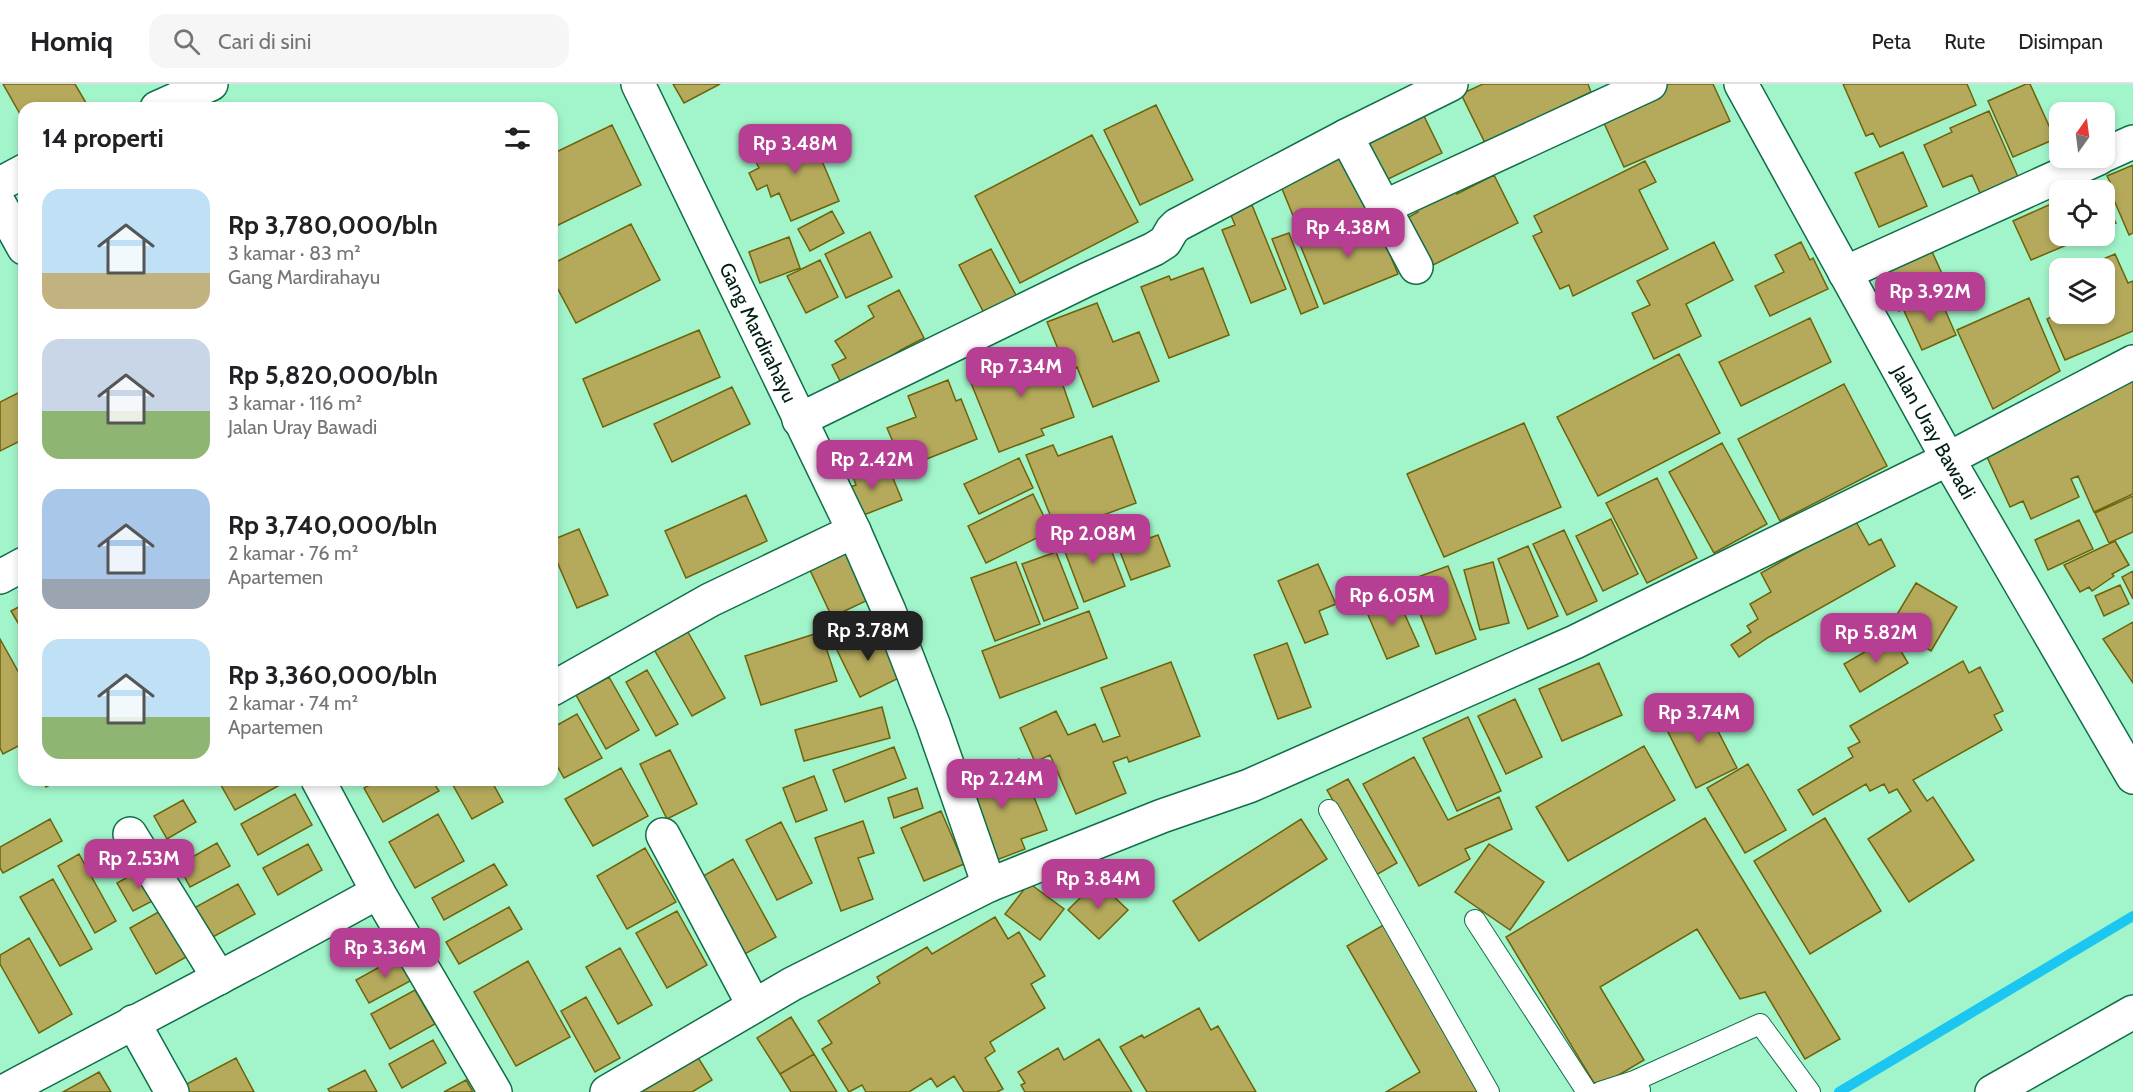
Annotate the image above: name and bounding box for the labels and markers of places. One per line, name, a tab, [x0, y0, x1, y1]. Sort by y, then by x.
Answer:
pin: Rp 3.48M	[733, 124, 857, 175]
pin: Rp 4.38M	[1286, 208, 1410, 259]
pin: Rp 3.92M	[1868, 272, 1992, 323]
pin: Rp 7.34M	[959, 347, 1083, 398]
pin: Rp 2.42M	[810, 440, 934, 491]
pin: Rp 2.08M	[1031, 514, 1155, 565]
pin: Rp 6.05M	[1330, 576, 1454, 627]
pin: Rp 3.78M	[806, 611, 930, 662]
pin: Rp 5.82M	[1814, 613, 1938, 664]
pin: Rp 3.74M	[1637, 693, 1761, 744]
pin: Rp 2.24M	[940, 759, 1064, 810]
pin: Rp 2.53M	[77, 839, 201, 890]
pin: Rp 3.84M	[1036, 859, 1160, 910]
pin: Rp 3.36M	[323, 928, 447, 979]

